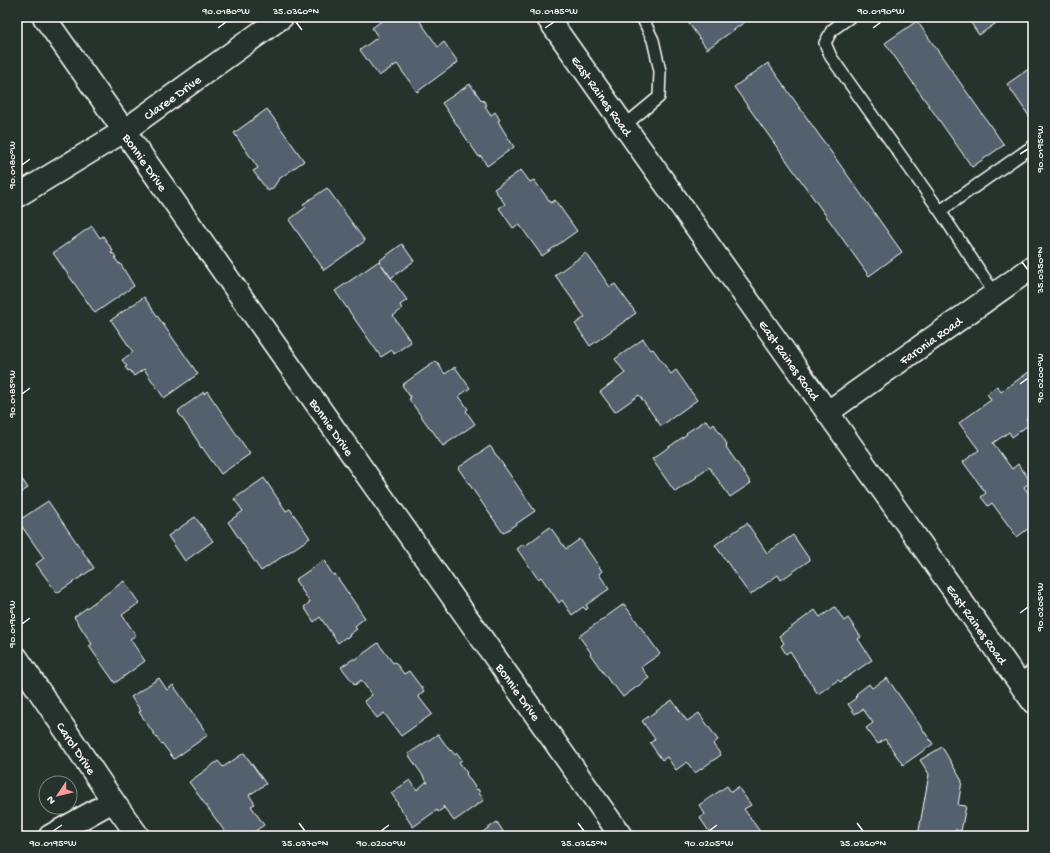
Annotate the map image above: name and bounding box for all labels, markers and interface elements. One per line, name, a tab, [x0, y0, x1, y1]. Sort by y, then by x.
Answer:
text: 90.0180°W	[201, 6, 250, 18]
text: 35.0360°N	[272, 6, 320, 18]
text: 90.0185°W	[529, 6, 578, 18]
text: 90.0190°W	[856, 6, 905, 18]
street label: East Raines Road	[567, 54, 635, 141]
street label: Claree Drive	[142, 73, 205, 124]
text: 90.0195°W	[1035, 125, 1047, 173]
street label: Bonnie Drive	[118, 131, 169, 195]
text: 90.0180°W	[7, 141, 19, 190]
text: 35.0350°N	[1035, 246, 1047, 294]
street label: Faronia Road	[897, 314, 967, 370]
street label: East Raines Road	[755, 318, 822, 405]
text: 90.0200°W	[1035, 353, 1047, 403]
text: 90.0185°W	[7, 370, 19, 419]
street label: Bonnie Drive	[305, 396, 356, 460]
street label: East Raines Road	[942, 582, 1010, 669]
text: 90.0205°W	[1035, 582, 1047, 632]
text: 90.0190°W	[7, 600, 19, 649]
street label: Bonnie Drive	[491, 660, 543, 725]
street label: Carol Drive	[52, 720, 98, 778]
north arrow	[38, 775, 78, 815]
text: N	[44, 793, 58, 806]
text: 90.0195°W	[29, 838, 77, 850]
text: 35.0370°N	[281, 838, 329, 850]
text: 90.0200°W	[356, 838, 406, 850]
text: 35.0365°N	[560, 838, 607, 850]
text: 90.0205°W	[684, 838, 734, 850]
text: 35.0360°N	[839, 838, 887, 850]

